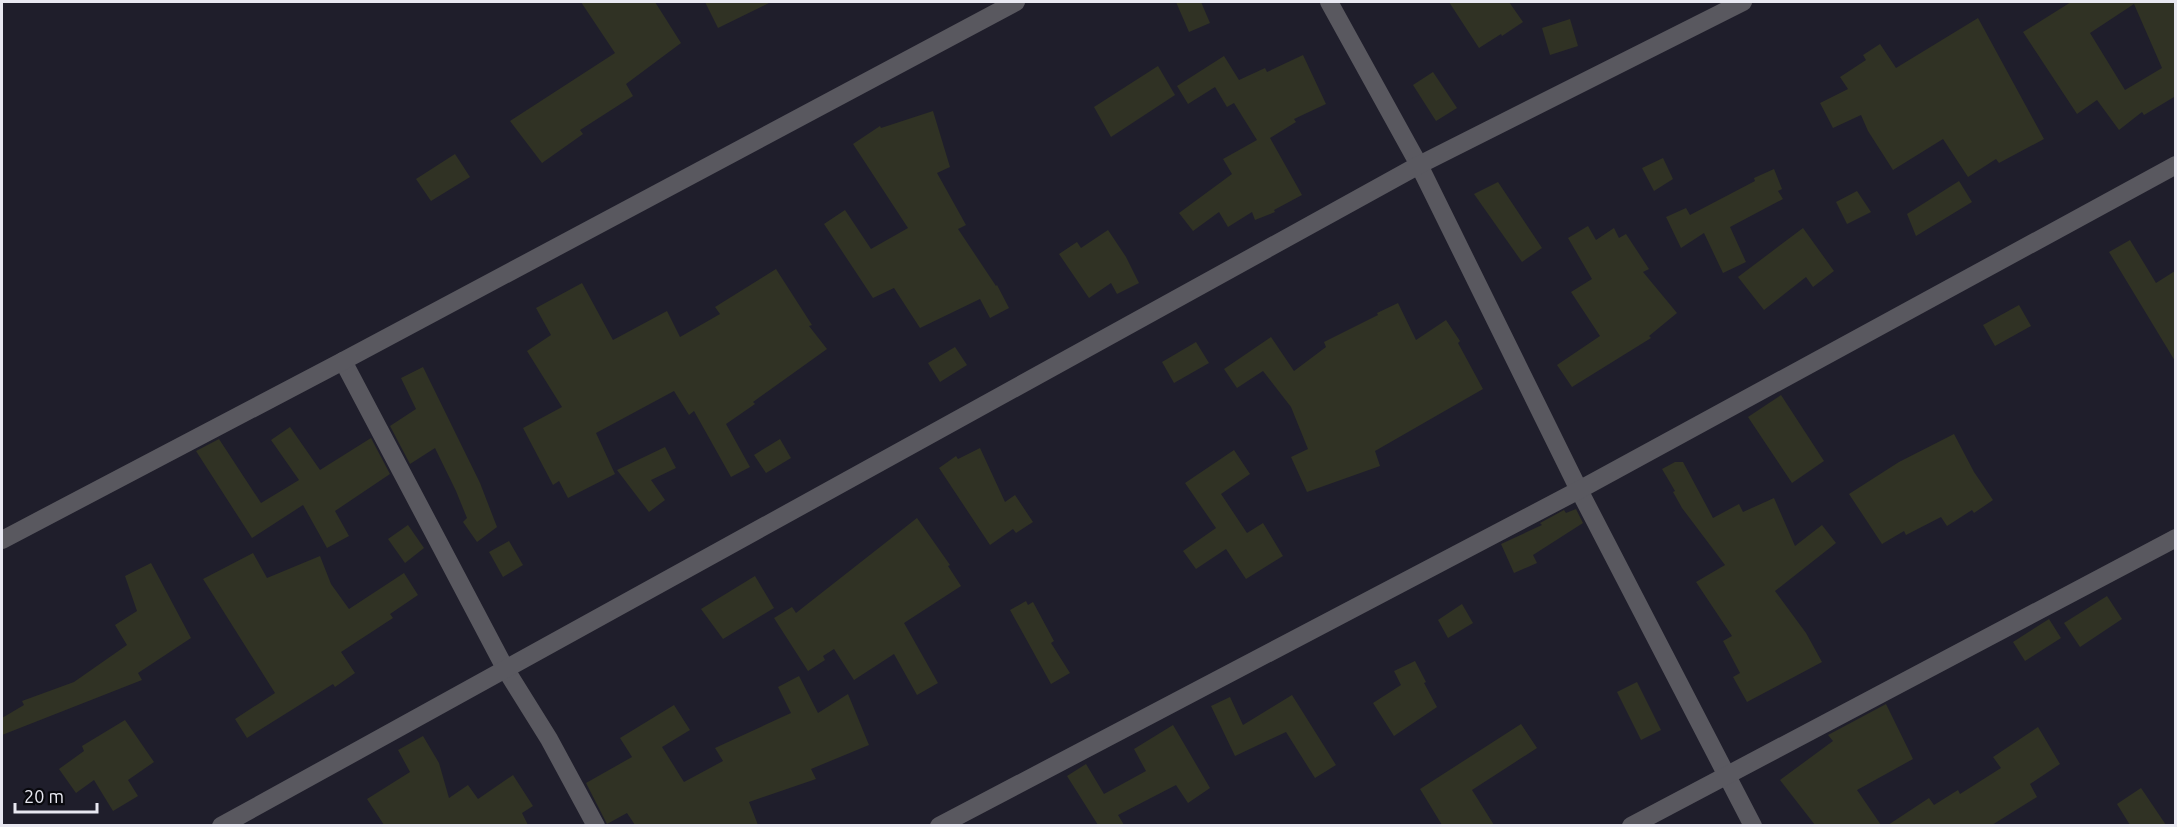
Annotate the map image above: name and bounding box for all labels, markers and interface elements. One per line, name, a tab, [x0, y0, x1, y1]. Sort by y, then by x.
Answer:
scale bar	[15, 776, 98, 814]
text: 20 m	[24, 786, 64, 806]

